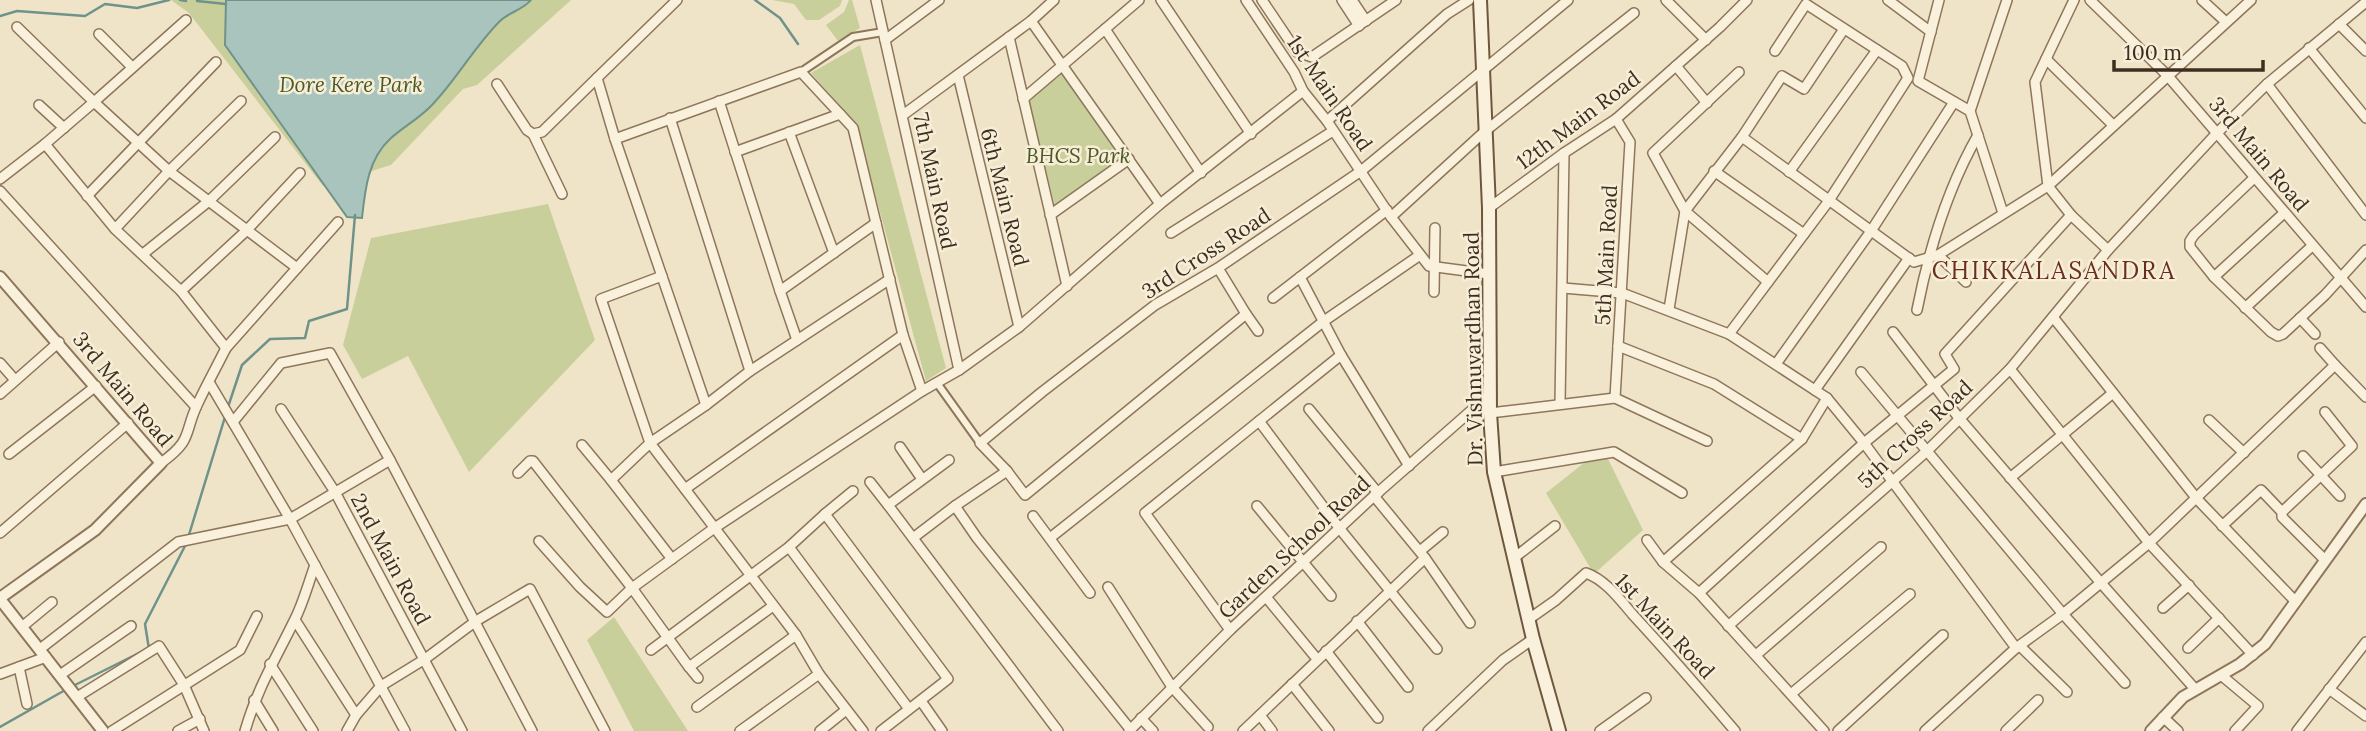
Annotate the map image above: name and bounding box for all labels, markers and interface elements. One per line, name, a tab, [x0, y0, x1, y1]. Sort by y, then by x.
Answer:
scale bar	[2114, 28, 2263, 72]
street label: 1st Main Road	[1281, 30, 1379, 156]
text: 100 m	[2124, 39, 2182, 66]
street label: 12th Main Road	[1511, 65, 1645, 175]
park label: Dore Kere Park	[279, 71, 423, 98]
street label: 3rd Main Road	[2203, 91, 2315, 217]
street label: 7th Main Road	[907, 110, 963, 252]
street label: 6th Main Road	[975, 125, 1035, 269]
park label: BHCS Park	[1026, 142, 1130, 169]
street label: 5th Main Road	[1589, 184, 1623, 326]
street label: 3rd Cross Road	[1136, 201, 1276, 305]
street label: Dr. Vishnuvardhan Road	[1457, 232, 1489, 466]
district label: CHIKKALASANDRA	[1932, 255, 2176, 286]
street label: 3rd Main Road	[67, 326, 179, 452]
street label: 5th Cross Road	[1852, 374, 1978, 494]
street label: Garden School Road	[1212, 470, 1376, 624]
street label: 2nd Main Road	[345, 489, 437, 629]
street label: 1st Main Road	[1609, 568, 1721, 684]

